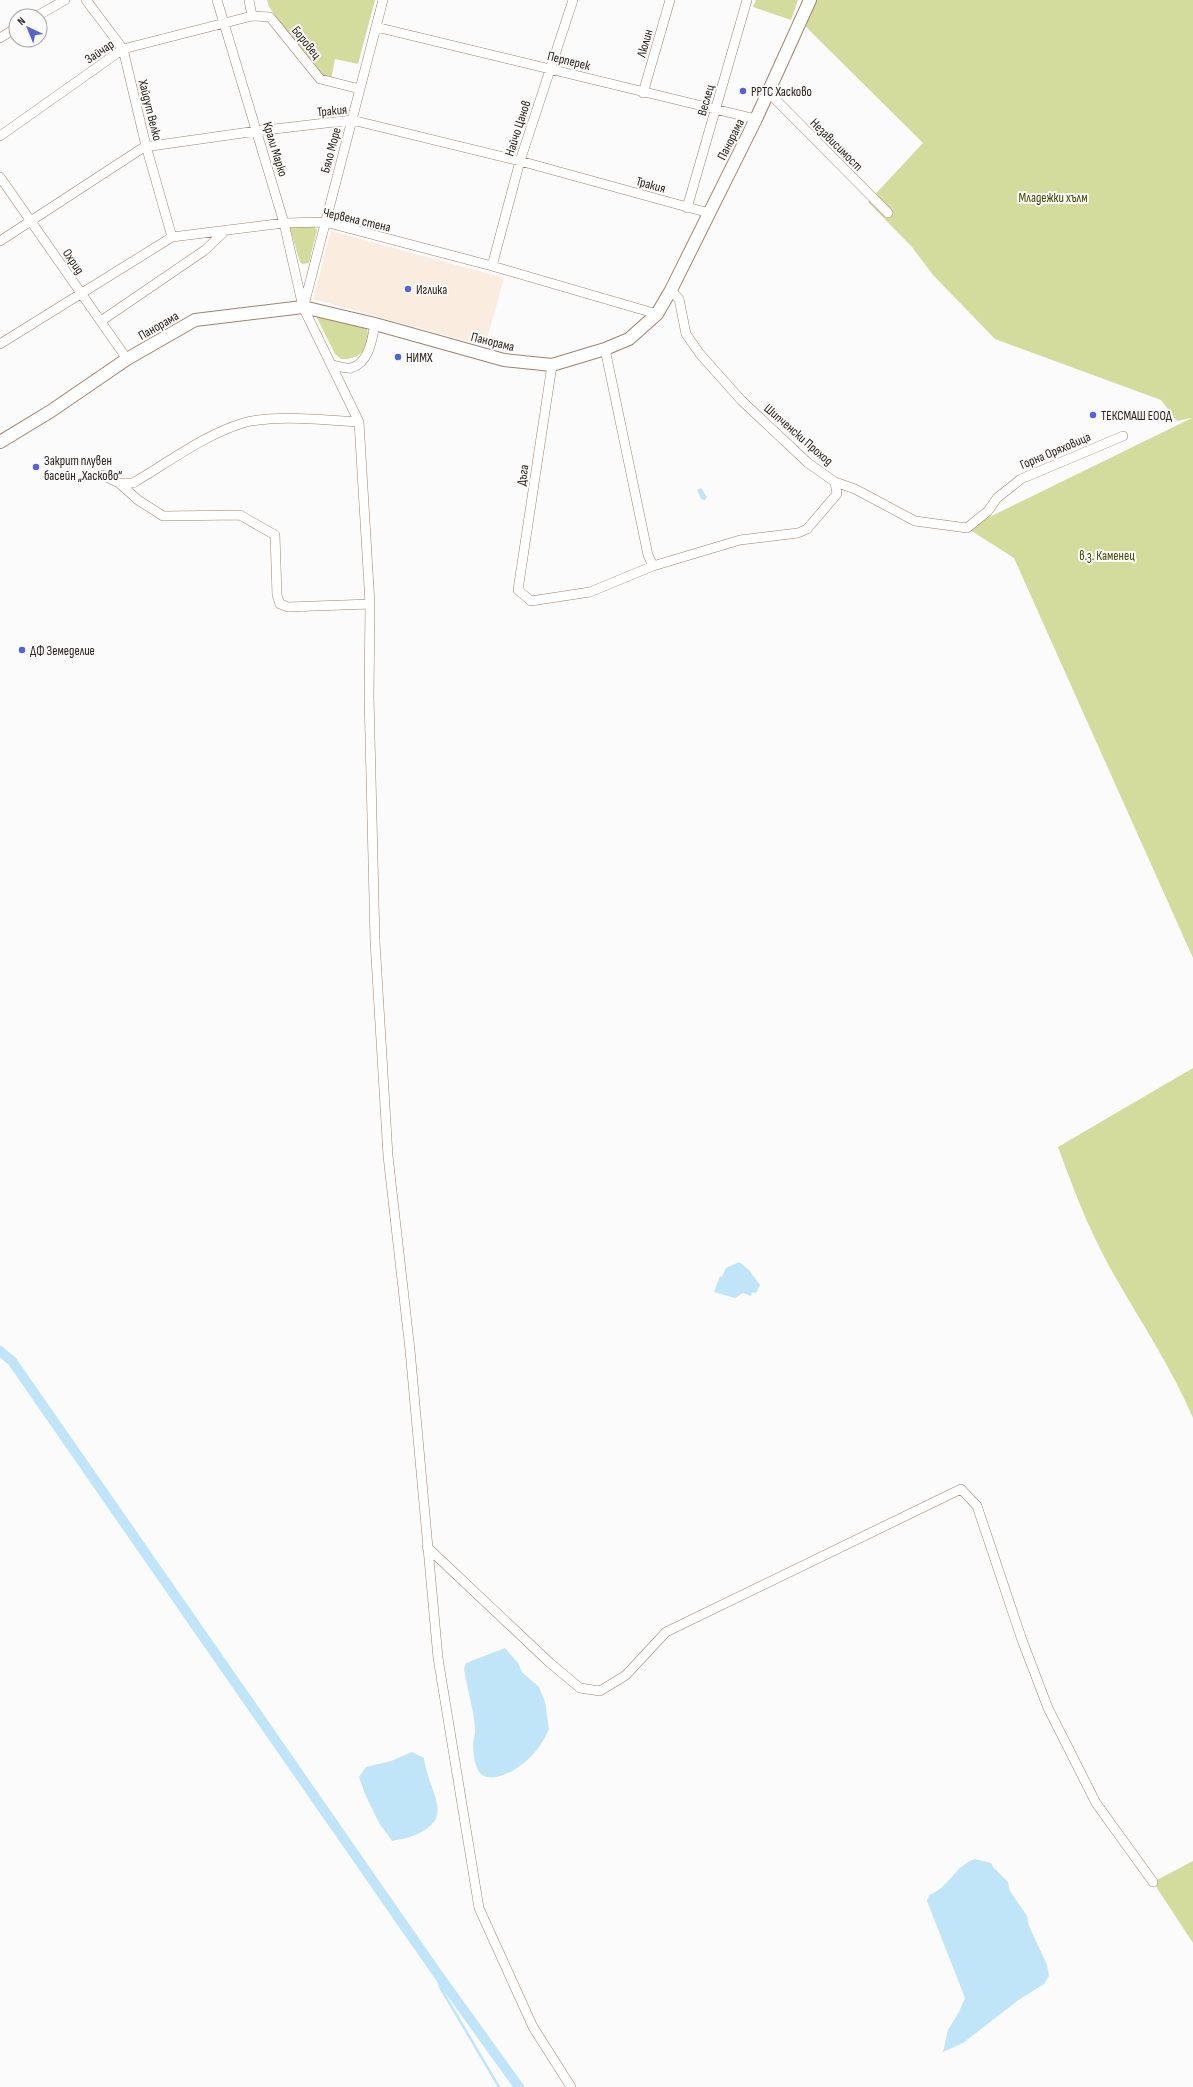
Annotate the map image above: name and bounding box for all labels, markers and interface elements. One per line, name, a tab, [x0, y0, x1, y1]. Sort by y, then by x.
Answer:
north arrow	[8, 8, 48, 48]
text: N	[15, 14, 28, 28]
street label: Боровец	[288, 23, 325, 63]
street label: Люлин	[633, 27, 657, 60]
street label: Зайчар	[82, 36, 117, 67]
street label: Перперек	[546, 48, 592, 74]
street label: Хайдут Велко	[134, 77, 165, 142]
street label: Веслец	[694, 82, 718, 118]
place label: РРТС Хасково	[751, 84, 812, 100]
marker: РРТС Хасково	[738, 86, 748, 96]
street label: Найчо Цанов	[501, 98, 534, 158]
street label: Тракия	[316, 102, 348, 120]
street label: Независимост	[807, 115, 866, 174]
street label: Панорама	[714, 116, 748, 163]
street label: Крали Марко	[259, 120, 291, 179]
street label: Бяло Море	[317, 126, 345, 175]
street label: Тракия	[634, 173, 667, 197]
park label: Младежки хълм	[1018, 190, 1088, 206]
street label: Червена стена	[321, 204, 392, 236]
street label: Охрид	[59, 246, 87, 277]
place label: Иглика	[416, 282, 447, 298]
marker: Иглика	[403, 284, 413, 294]
street label: Панорама	[135, 308, 182, 344]
street label: Панорама	[469, 329, 516, 355]
place label: НИМХ	[406, 350, 433, 366]
marker: НИМХ	[393, 352, 403, 362]
street label: Шипченски Проход	[761, 400, 836, 469]
place label: ТЕКСМАШ ЕООД	[1101, 408, 1173, 424]
marker: ТЕКСМАШ ЕООД	[1088, 410, 1098, 420]
street label: Горна Оряховица	[1018, 429, 1093, 473]
place label: Закрит плувен басейн „Хасково“	[44, 453, 122, 484]
marker: Закрит плувен басейн „Хасково“	[31, 462, 41, 472]
street label: Дъга	[513, 463, 533, 487]
park label: в.з. Каменец	[1079, 548, 1135, 564]
place label: ДФ Земеделие	[30, 643, 95, 659]
marker: ДФ Земеделие	[17, 645, 27, 655]

